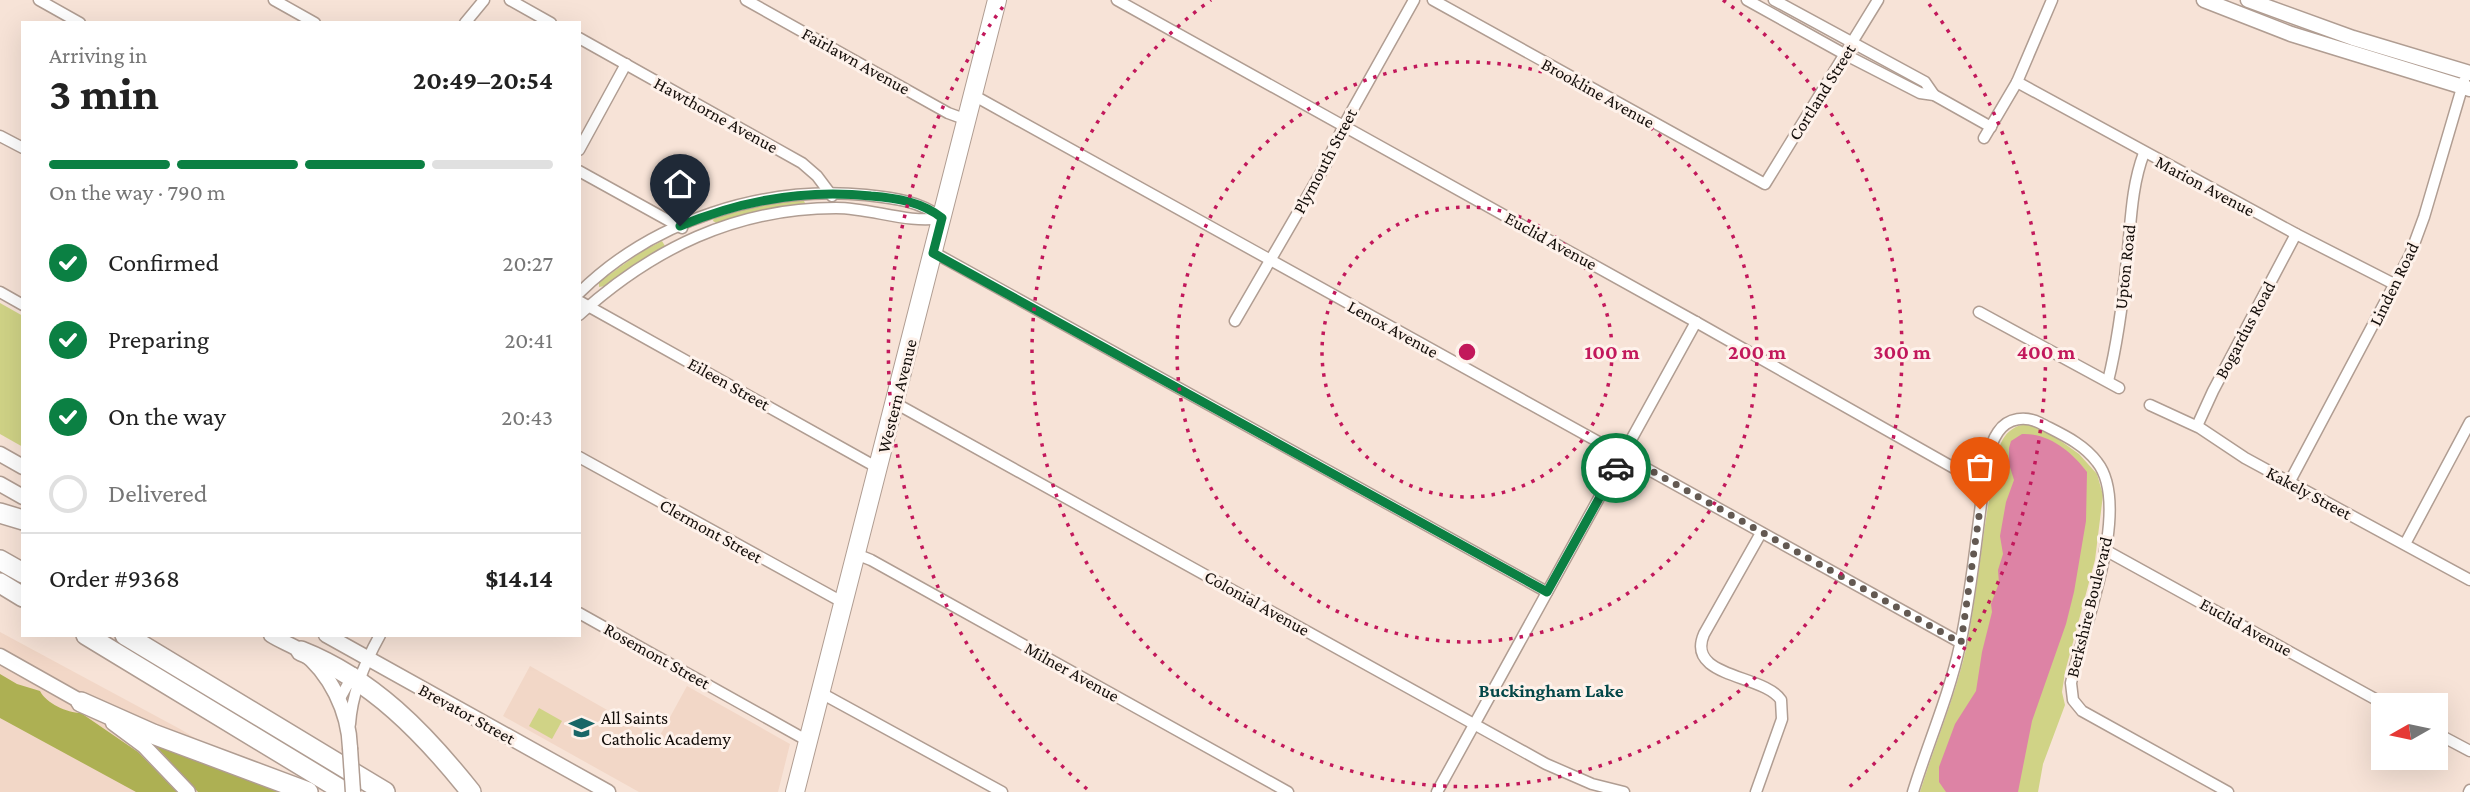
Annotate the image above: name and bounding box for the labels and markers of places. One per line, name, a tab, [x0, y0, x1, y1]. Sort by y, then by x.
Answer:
pin	[650, 154, 710, 226]
centre of rings	[1455, 340, 1479, 364]
pin	[1950, 437, 2010, 509]
place label: All Saints Catholic Academy	[601, 708, 732, 749]
school or university icon: All Saints Catholic Academy	[567, 714, 595, 742]

